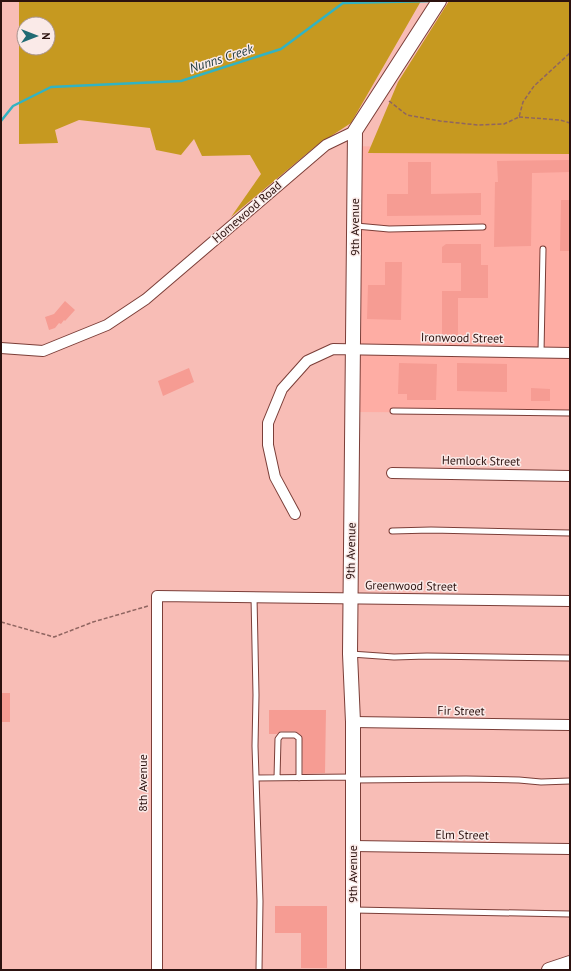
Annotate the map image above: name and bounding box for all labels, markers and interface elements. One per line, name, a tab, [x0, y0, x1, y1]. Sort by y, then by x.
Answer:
north arrow	[16, 16, 56, 56]
text: N	[39, 32, 53, 40]
water label: Nunns Creek	[187, 40, 256, 77]
street label: Homewood Road	[209, 177, 284, 246]
street label: 9th Avenue	[347, 198, 362, 256]
street label: Ironwood Street	[421, 329, 503, 346]
street label: Hemlock Street	[442, 452, 520, 469]
street label: 9th Avenue	[342, 522, 359, 580]
street label: Greenwood Street	[365, 577, 457, 594]
street label: Fir Street	[437, 703, 485, 718]
street label: 8th Avenue	[135, 754, 150, 812]
street label: Elm Street	[435, 827, 489, 842]
street label: 9th Avenue	[345, 845, 360, 903]

